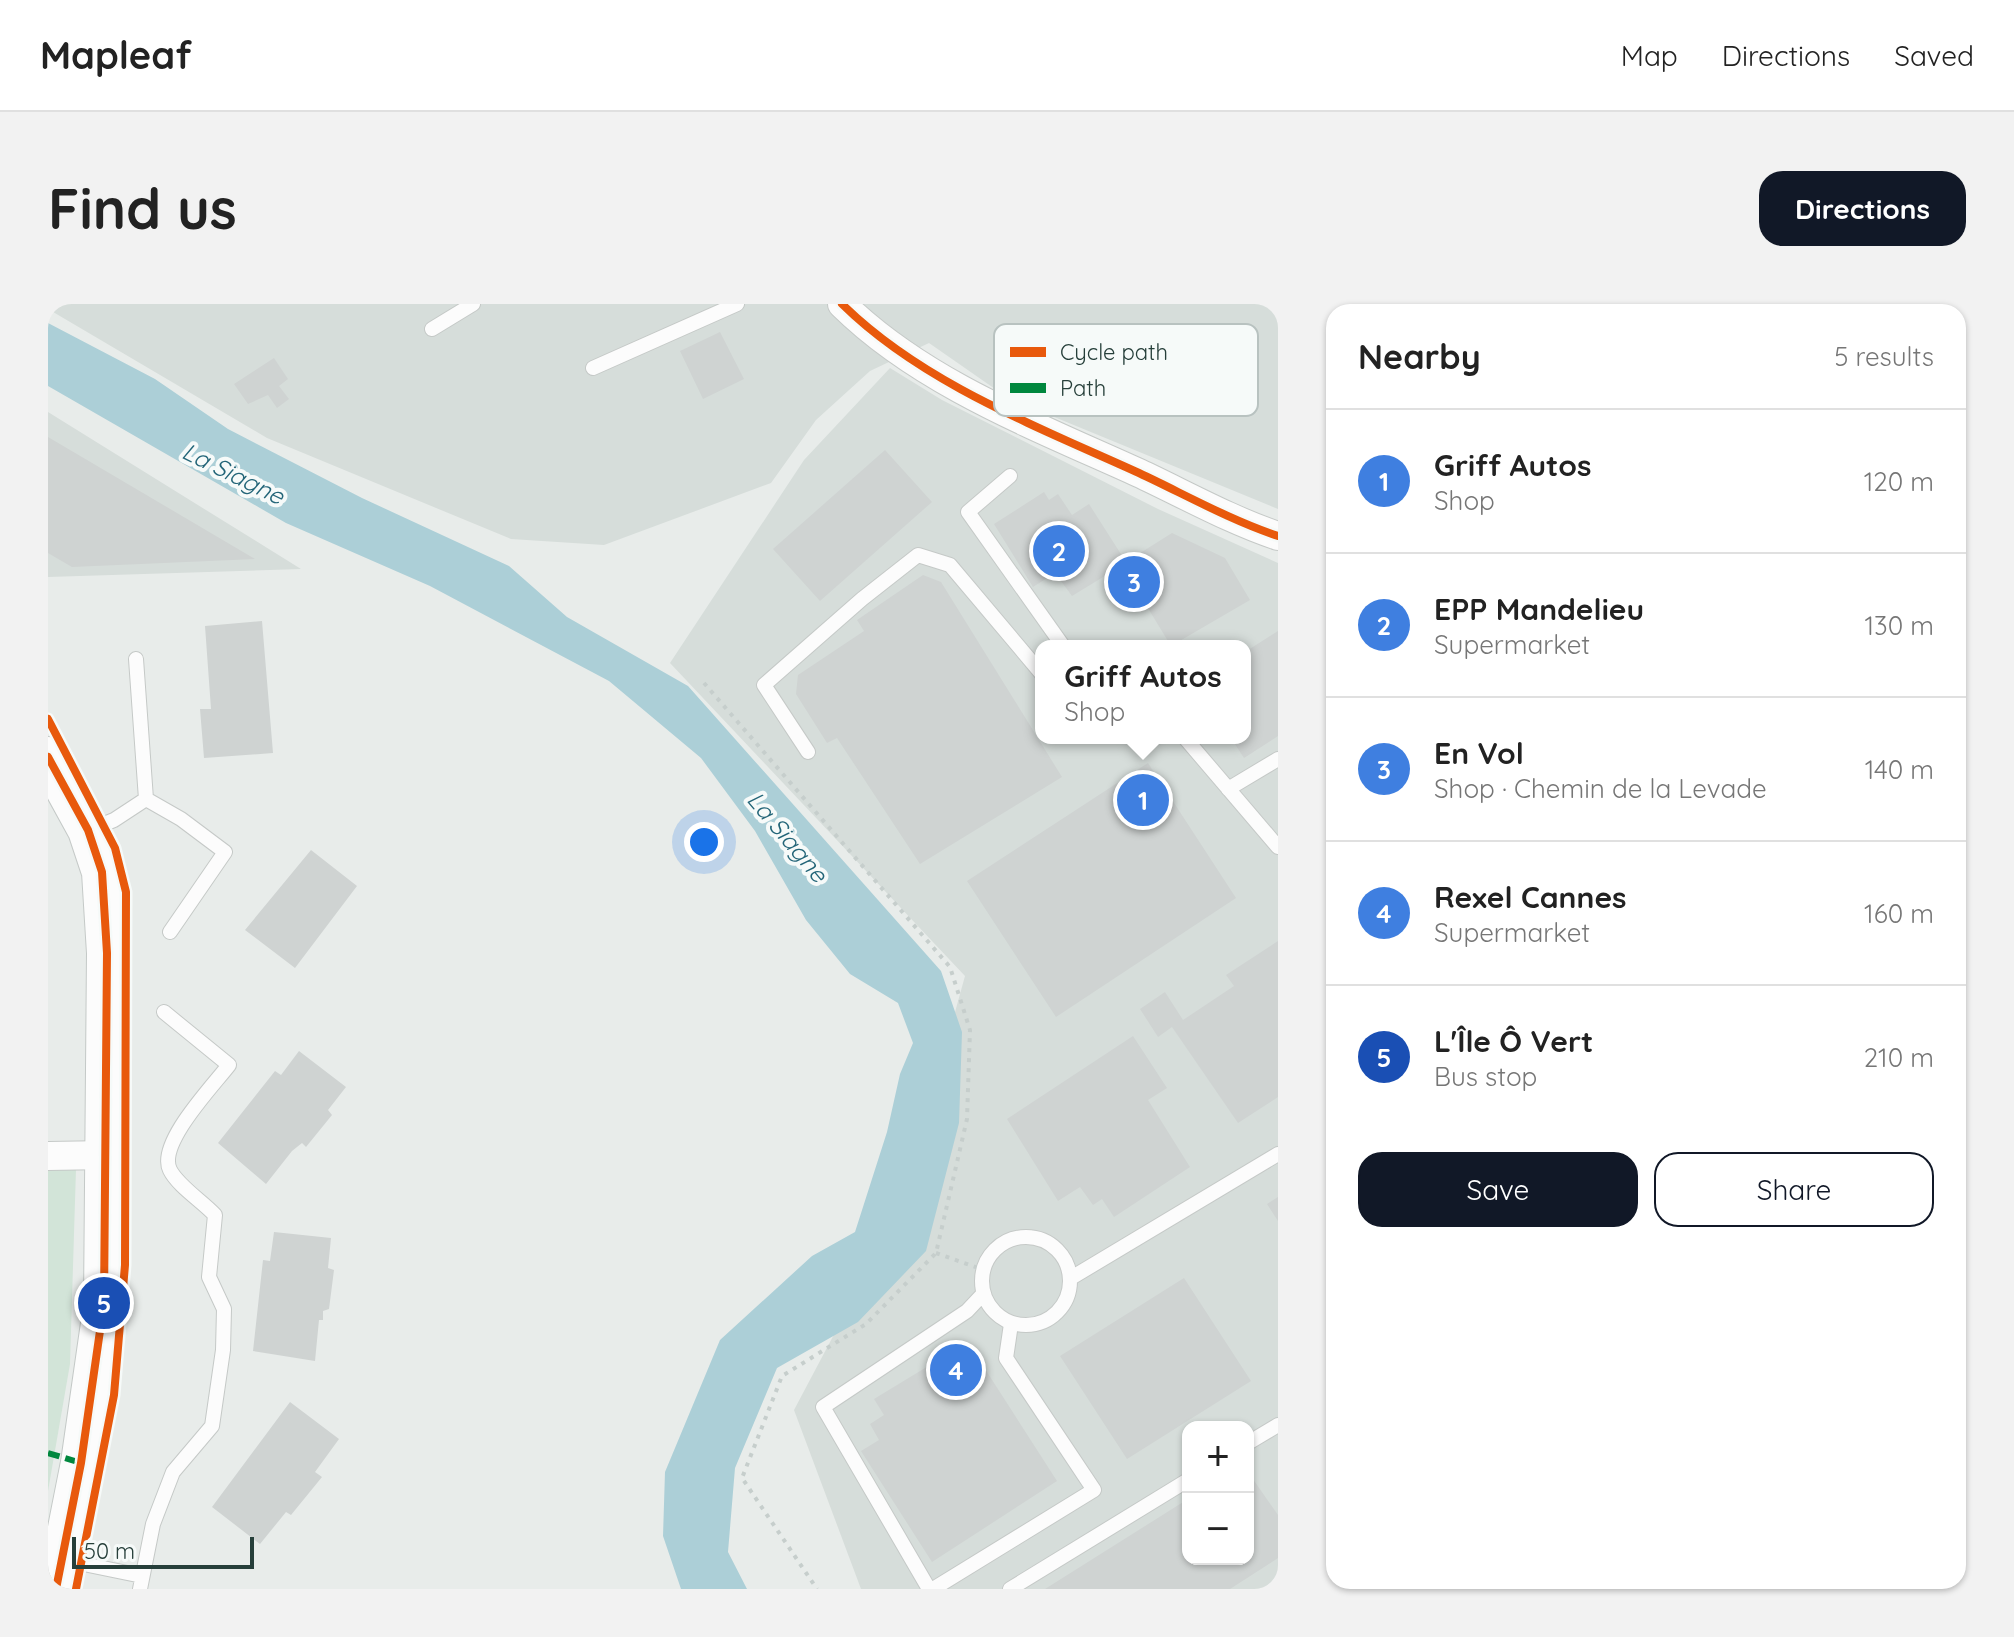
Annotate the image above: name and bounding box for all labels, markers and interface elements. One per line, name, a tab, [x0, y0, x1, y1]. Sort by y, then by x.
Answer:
text: Mapleaf	[40, 31, 192, 79]
text: Map	[1621, 38, 1678, 73]
text: Directions	[1722, 38, 1850, 73]
text: Saved	[1894, 38, 1974, 73]
button: Directions	[1759, 171, 1966, 246]
text: Find us	[48, 173, 237, 243]
legend	[994, 324, 1258, 416]
text: Nearby	[1358, 335, 1481, 378]
text: Cycle path	[1060, 338, 1168, 366]
text: 5 results	[1834, 340, 1934, 373]
text: Path	[1060, 374, 1106, 402]
water label: La Siagne	[178, 436, 290, 511]
text: Griff Autos	[1434, 446, 1591, 484]
text: 1	[1379, 465, 1389, 498]
text: 120 m	[1864, 465, 1934, 498]
text: Shop	[1434, 484, 1495, 517]
pin: 2	[1033, 521, 1085, 581]
pin: 3	[1108, 552, 1160, 612]
text: EPP Mandelieu	[1434, 590, 1644, 628]
text: 2	[1377, 609, 1391, 642]
text: 130 m	[1864, 609, 1934, 642]
text: Supermarket	[1434, 628, 1590, 661]
popup	[1035, 640, 1251, 744]
text: Griff Autos	[1064, 657, 1222, 695]
text: Shop	[1064, 695, 1125, 728]
text: En Vol	[1434, 734, 1524, 772]
text: 3	[1377, 753, 1391, 786]
text: 140 m	[1865, 753, 1934, 786]
pin: 1	[1117, 770, 1169, 830]
text: Shop · Chemin de la Levade	[1434, 772, 1767, 805]
water label: La Siagne	[741, 785, 835, 889]
your location	[684, 822, 724, 862]
text: Rexel Cannes	[1434, 878, 1627, 916]
text: 4	[1376, 897, 1392, 930]
text: 160 m	[1864, 897, 1934, 930]
text: Supermarket	[1434, 916, 1590, 949]
text: L'Île Ô Vert	[1434, 1022, 1593, 1060]
text: 5	[1377, 1041, 1391, 1074]
text: 210 m	[1864, 1041, 1934, 1074]
text: Bus stop	[1434, 1060, 1537, 1093]
button: Save	[1358, 1152, 1638, 1227]
button: Share	[1654, 1152, 1934, 1227]
pin: 5	[78, 1273, 130, 1333]
pin: 4	[930, 1340, 982, 1400]
map controls	[1182, 1421, 1254, 1565]
button: +	[1182, 1421, 1254, 1493]
button: −	[1182, 1493, 1254, 1565]
scale bar	[72, 1533, 254, 1569]
text: 50 m	[84, 1537, 135, 1565]

